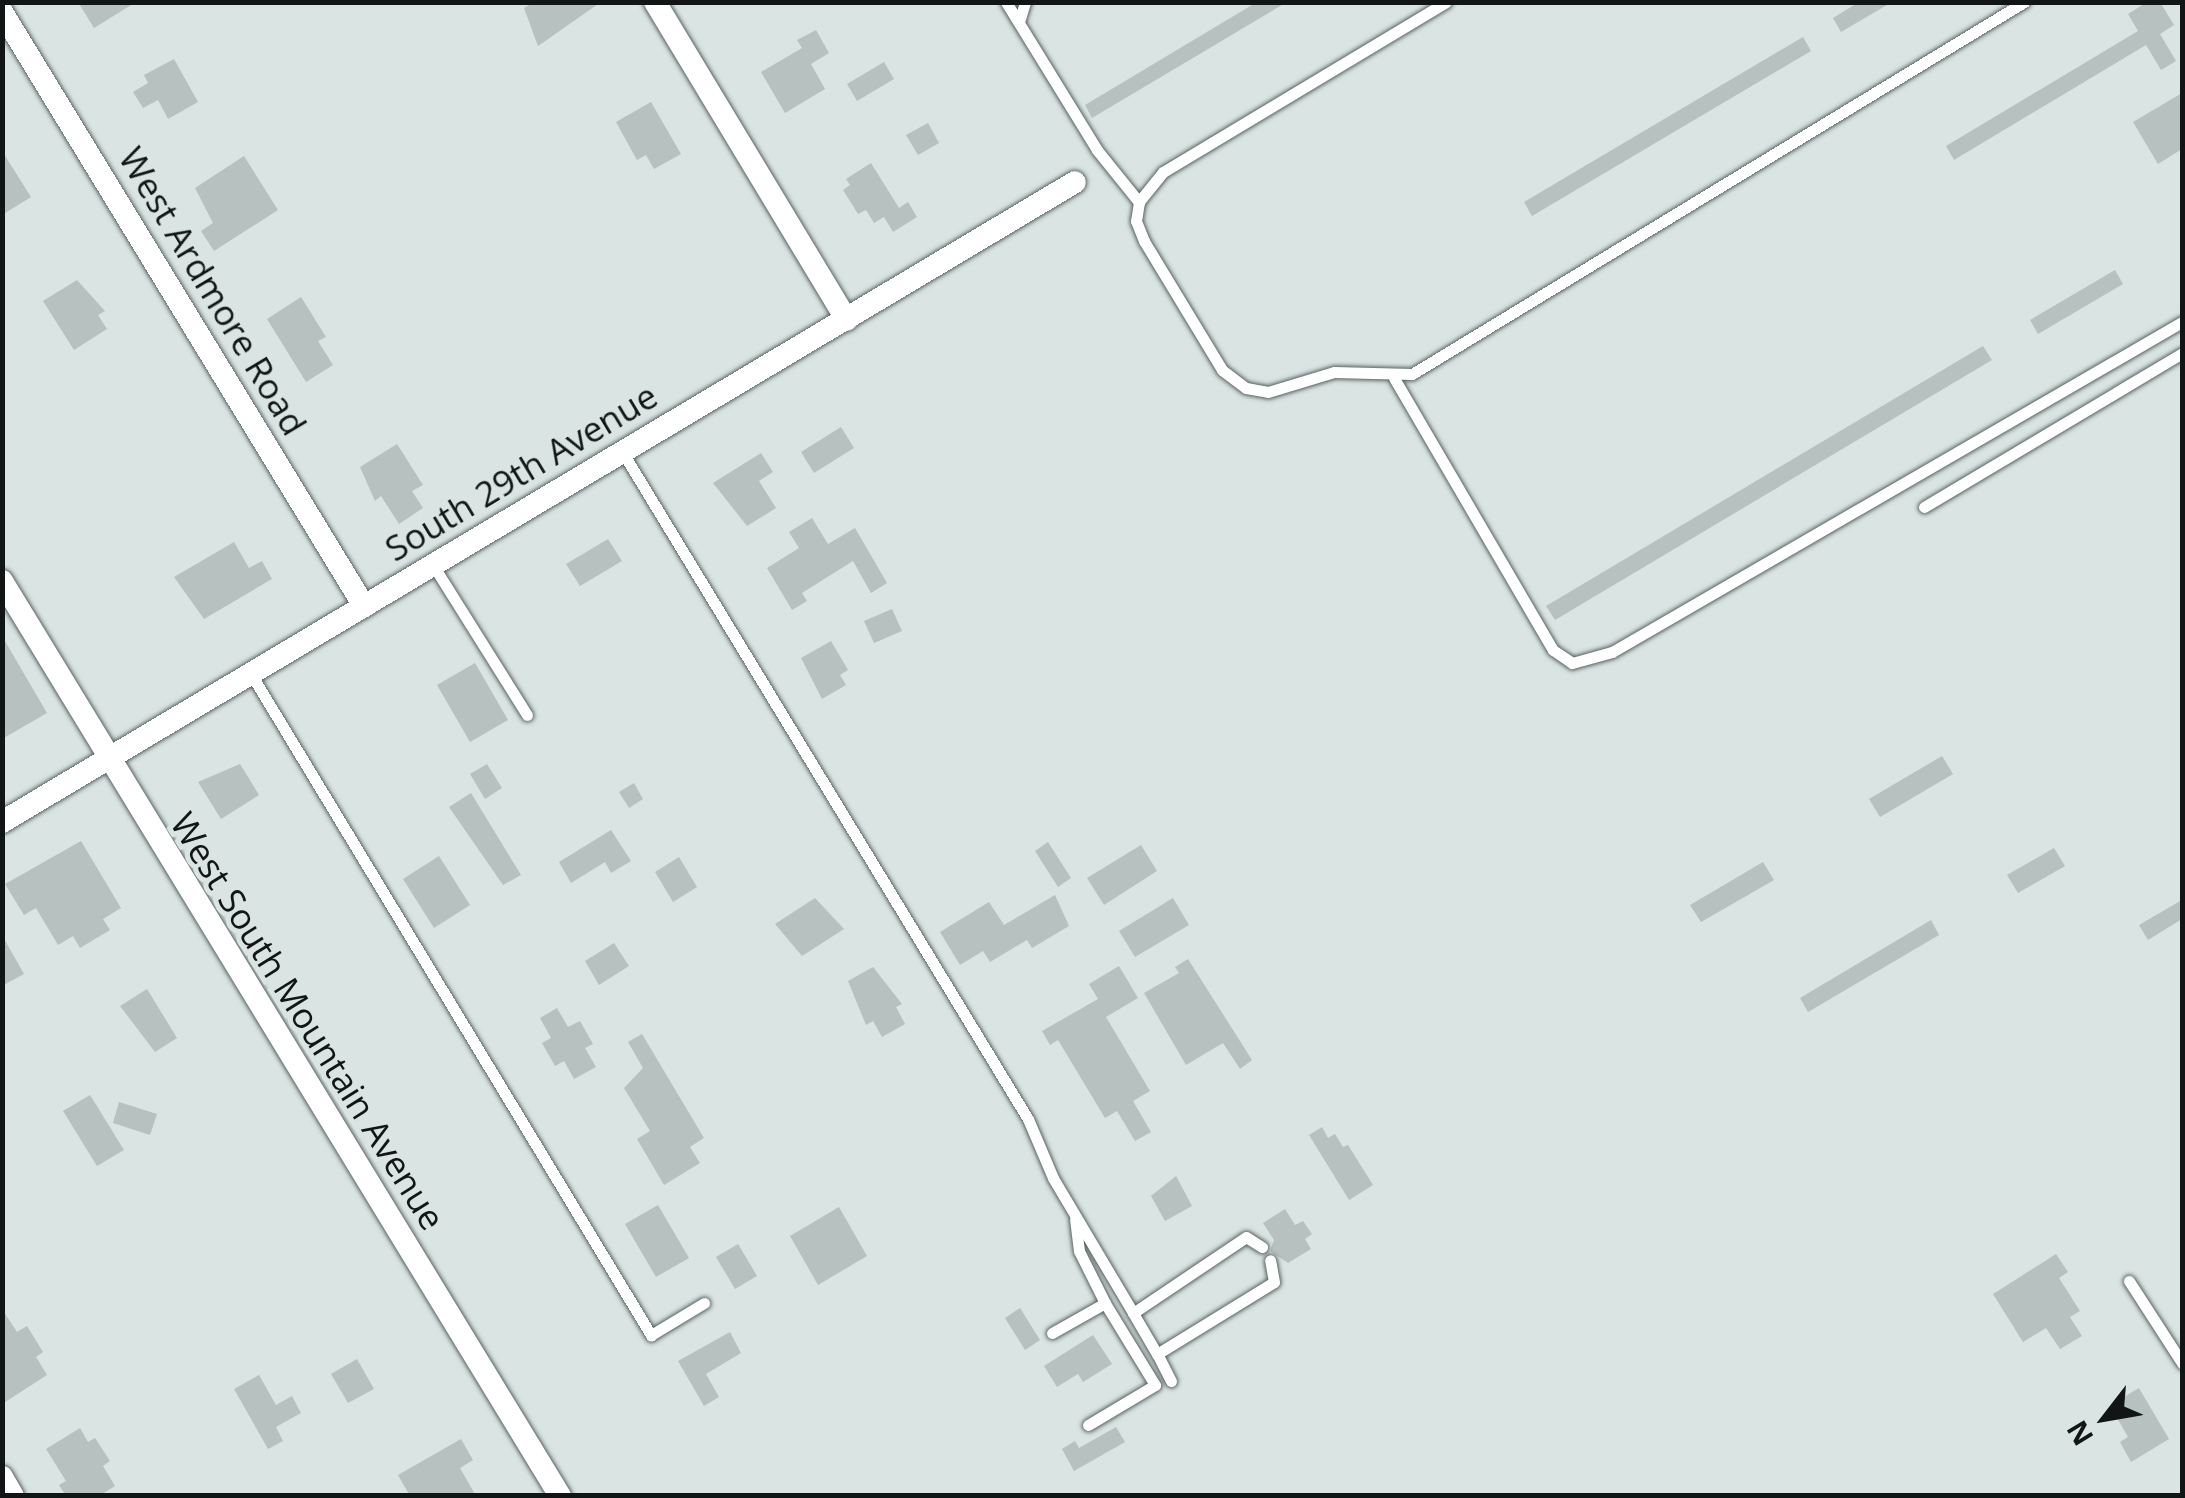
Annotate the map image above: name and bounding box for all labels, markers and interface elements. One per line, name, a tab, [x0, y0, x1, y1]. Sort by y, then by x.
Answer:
street label: West Ardmore Road	[111, 140, 315, 442]
street label: South 29th Avenue	[377, 374, 665, 570]
street label: West South Mountain Avenue	[162, 805, 454, 1237]
north arrow	[2055, 1368, 2155, 1468]
text: N	[2057, 1414, 2101, 1453]

